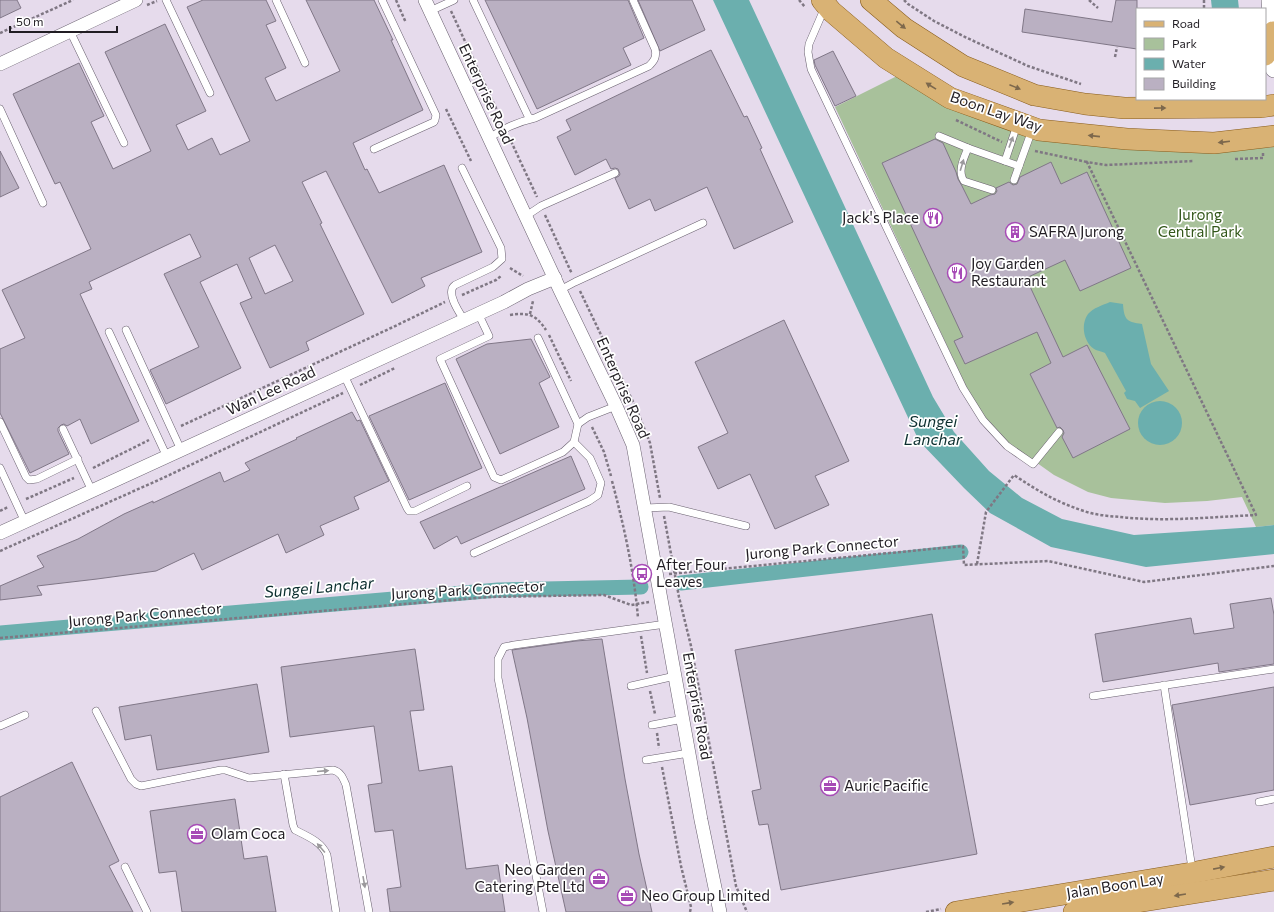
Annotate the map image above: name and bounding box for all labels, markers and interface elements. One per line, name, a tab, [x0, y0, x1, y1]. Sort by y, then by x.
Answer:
scale bar	[10, 8, 117, 34]
legend	[1136, 8, 1266, 100]
text: 50 m	[16, 14, 44, 28]
text: Road	[1172, 16, 1200, 30]
one-way arrow	[896, 21, 906, 30]
text: Park	[1172, 36, 1198, 50]
street label: Enterprise Road	[456, 40, 518, 147]
text: Water	[1172, 56, 1206, 70]
text: Building	[1172, 76, 1216, 90]
one-way arrow	[926, 83, 937, 90]
one-way arrow	[1009, 84, 1020, 90]
street label: Boon Lay Way	[948, 87, 1045, 135]
one-way arrow	[1154, 104, 1166, 111]
one-way arrow	[1088, 132, 1100, 139]
one-way arrow	[1009, 135, 1015, 147]
one-way arrow	[1218, 139, 1230, 145]
one-way arrow	[959, 159, 965, 171]
park label: Jurong Central Park	[1158, 205, 1242, 240]
restaurant icon: Jack's Place	[922, 207, 944, 229]
place label: Jack's Place	[842, 208, 919, 226]
building icon: SAFRA Jurong	[1004, 221, 1026, 243]
place label: SAFRA Jurong	[1029, 222, 1124, 240]
place label: Joy Garden Restaurant	[971, 254, 1046, 289]
restaurant icon: Joy Garden Restaurant	[946, 262, 968, 284]
street label: Enterprise Road	[594, 334, 654, 441]
street label: Wan Lee Road	[223, 362, 318, 419]
water label: Sungei Lanchar	[904, 411, 963, 448]
street label: Jurong Park Connector	[744, 531, 899, 563]
place label: After Four Leaves	[656, 555, 726, 590]
bus stop icon: After Four Leaves	[631, 563, 653, 585]
water label: Sungei Lanchar	[263, 572, 375, 601]
street label: Jurong Park Connector	[391, 576, 545, 602]
street label: Jurong Park Connector	[67, 598, 222, 630]
street label: Enterprise Road	[680, 651, 716, 761]
one-way arrow	[317, 768, 329, 774]
office icon: Auric Pacific	[819, 775, 841, 797]
place label: Auric Pacific	[844, 776, 928, 794]
office icon: Olam Coca	[186, 823, 208, 845]
place label: Olam Coca	[211, 824, 285, 842]
one-way arrow	[317, 843, 326, 853]
place label: Neo Garden Catering Pte Ltd	[474, 860, 585, 895]
one-way arrow	[1213, 865, 1225, 871]
office icon: Neo Garden Catering Pte Ltd	[588, 868, 610, 890]
street label: Jalan Boon Lay	[1065, 868, 1165, 902]
one-way arrow	[361, 876, 367, 888]
office icon: Neo Group Limited	[616, 885, 638, 907]
place label: Neo Group Limited	[641, 886, 770, 904]
one-way arrow	[1174, 892, 1186, 898]
one-way arrow	[1002, 900, 1014, 906]

